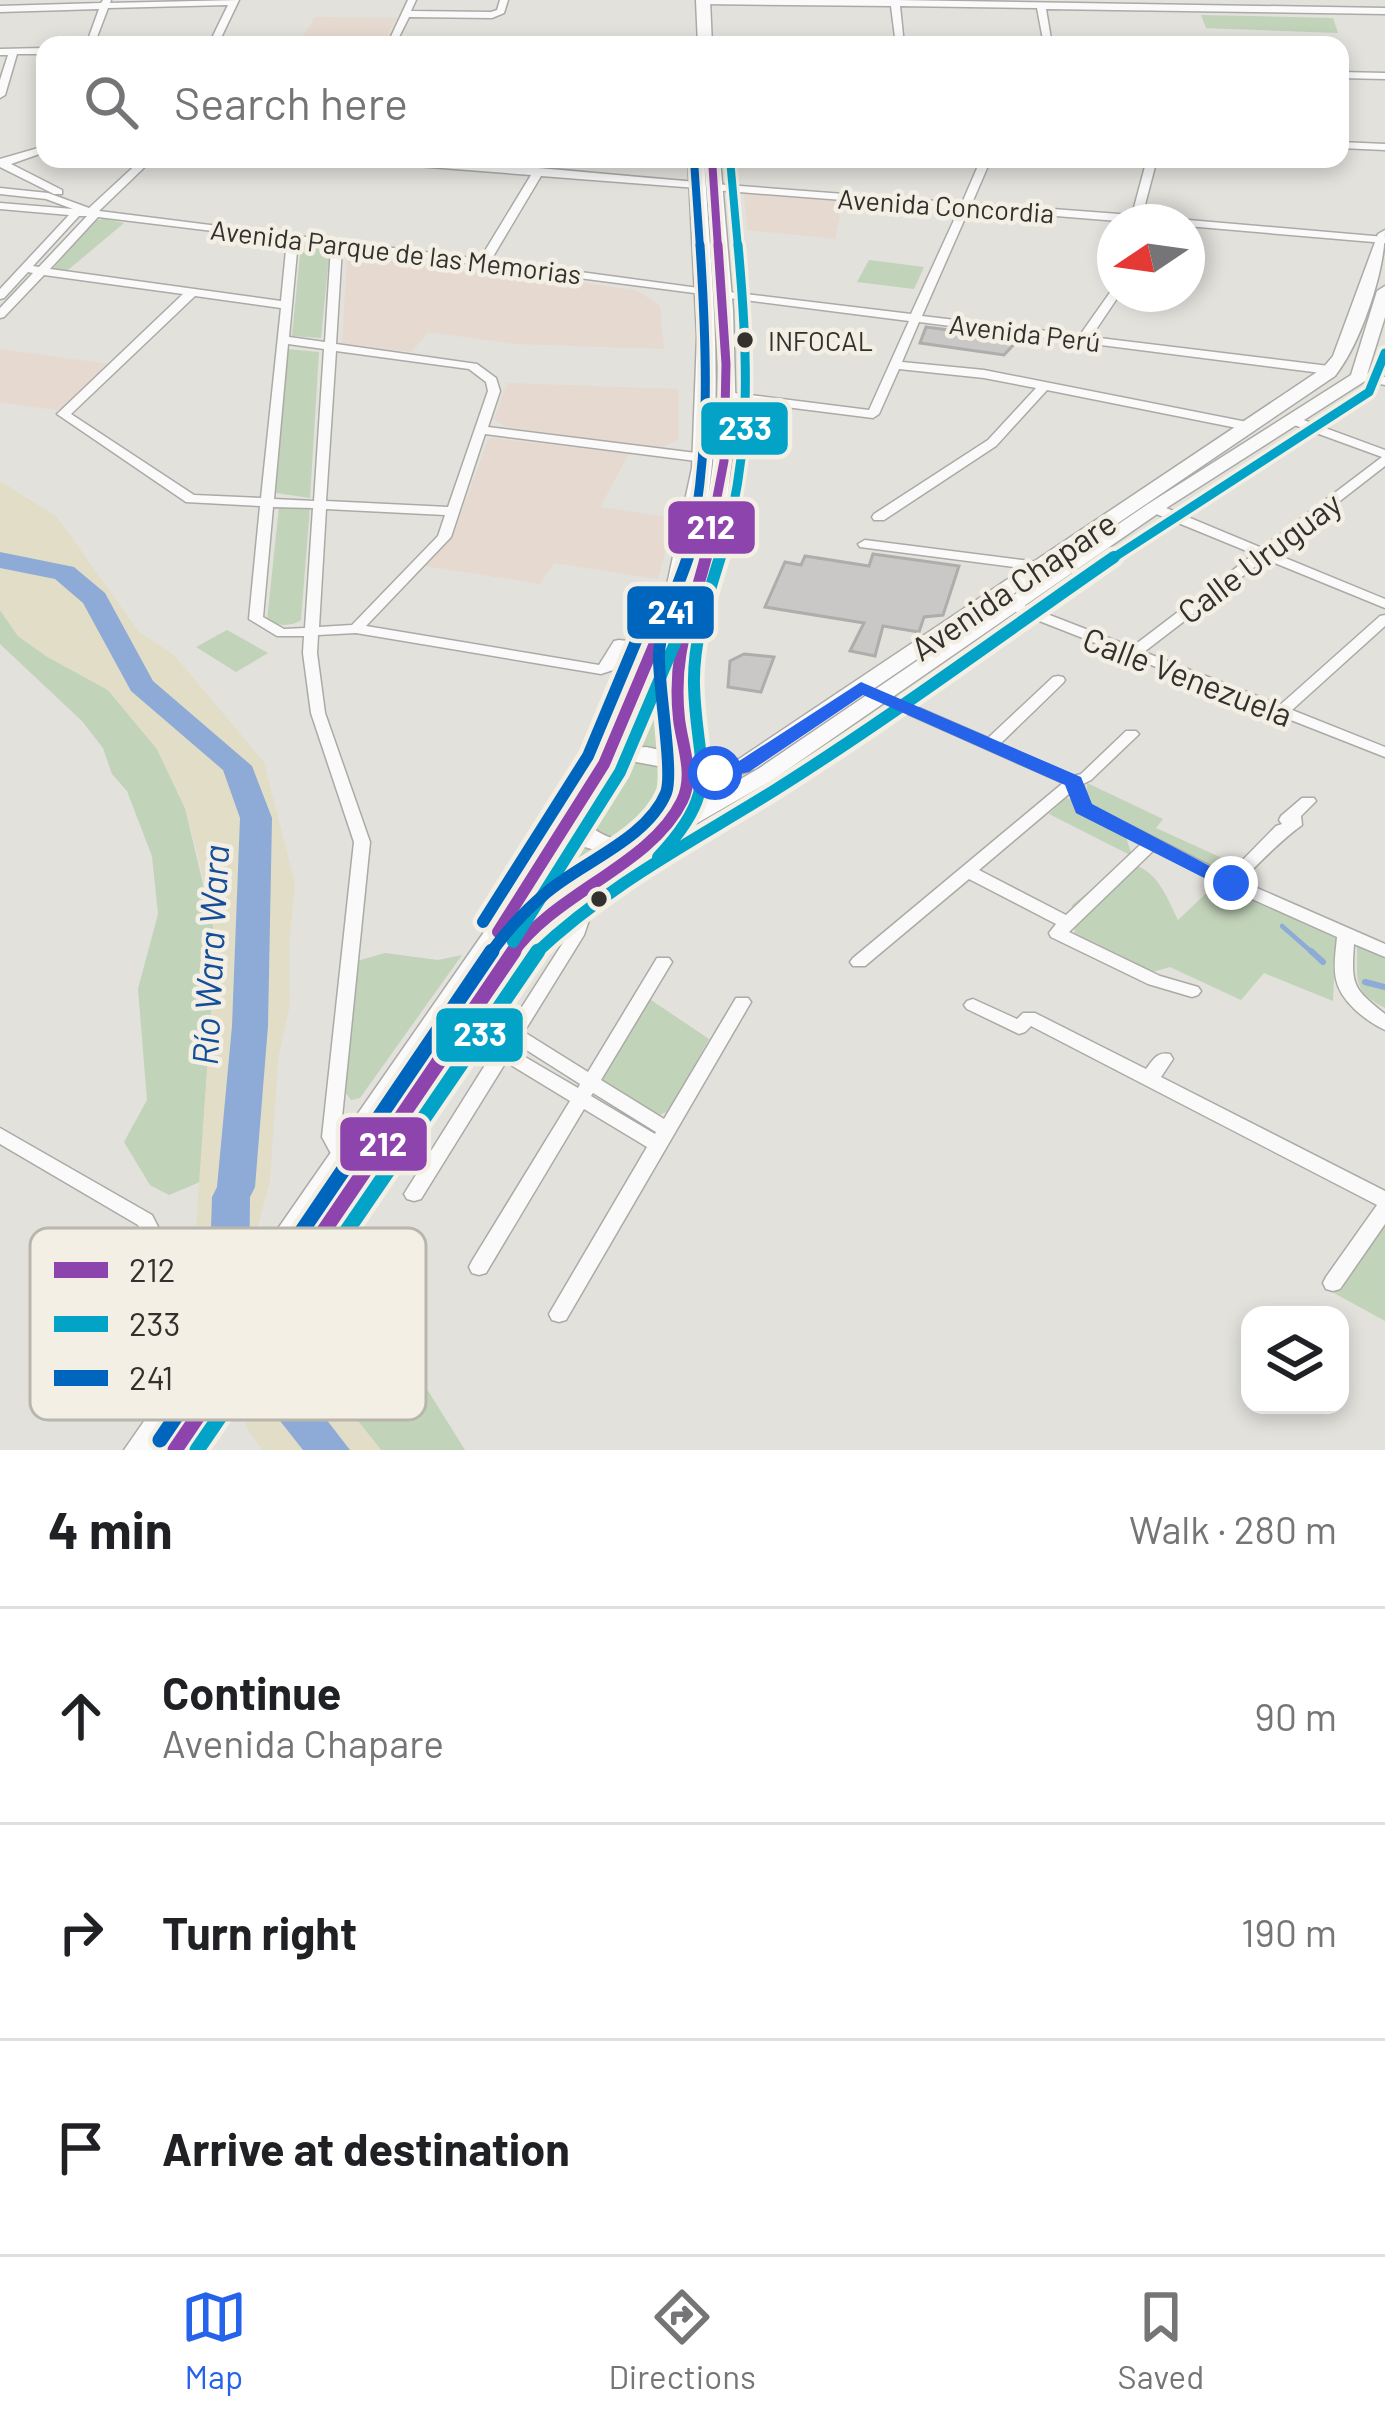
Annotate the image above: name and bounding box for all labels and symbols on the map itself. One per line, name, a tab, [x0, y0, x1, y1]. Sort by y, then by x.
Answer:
street label: Avenida Concordia	[837, 181, 1055, 229]
north arrow	[1097, 204, 1205, 312]
street label: Avenida Parque de las Memorias	[209, 212, 583, 290]
street label: Avenida Perú	[948, 307, 1102, 357]
place label: INFOCAL	[768, 324, 873, 356]
marker: INFOCAL	[734, 329, 756, 351]
line badge: 233	[699, 400, 790, 457]
text: 233	[718, 407, 772, 447]
street label: Calle Uruguay	[1169, 483, 1349, 631]
line badge: 212	[666, 499, 757, 556]
street label: Avenida Chapare	[903, 502, 1123, 668]
text: 212	[687, 506, 735, 546]
line badge: 241	[625, 584, 716, 641]
text: 241	[648, 591, 694, 631]
street label: Calle Venezuela	[1078, 618, 1298, 734]
route start	[688, 746, 742, 800]
water label: Río Wara Wara	[182, 844, 236, 1066]
route end	[1204, 856, 1258, 910]
unlabelled marker	[588, 888, 610, 910]
line badge: 233	[434, 1006, 525, 1064]
text: 233	[453, 1013, 507, 1053]
line badge: 212	[338, 1115, 429, 1173]
text: 212	[359, 1123, 407, 1163]
legend	[30, 1228, 426, 1420]
text: 212	[129, 1249, 175, 1289]
text: 233	[129, 1303, 180, 1343]
text: 241	[129, 1357, 173, 1397]

